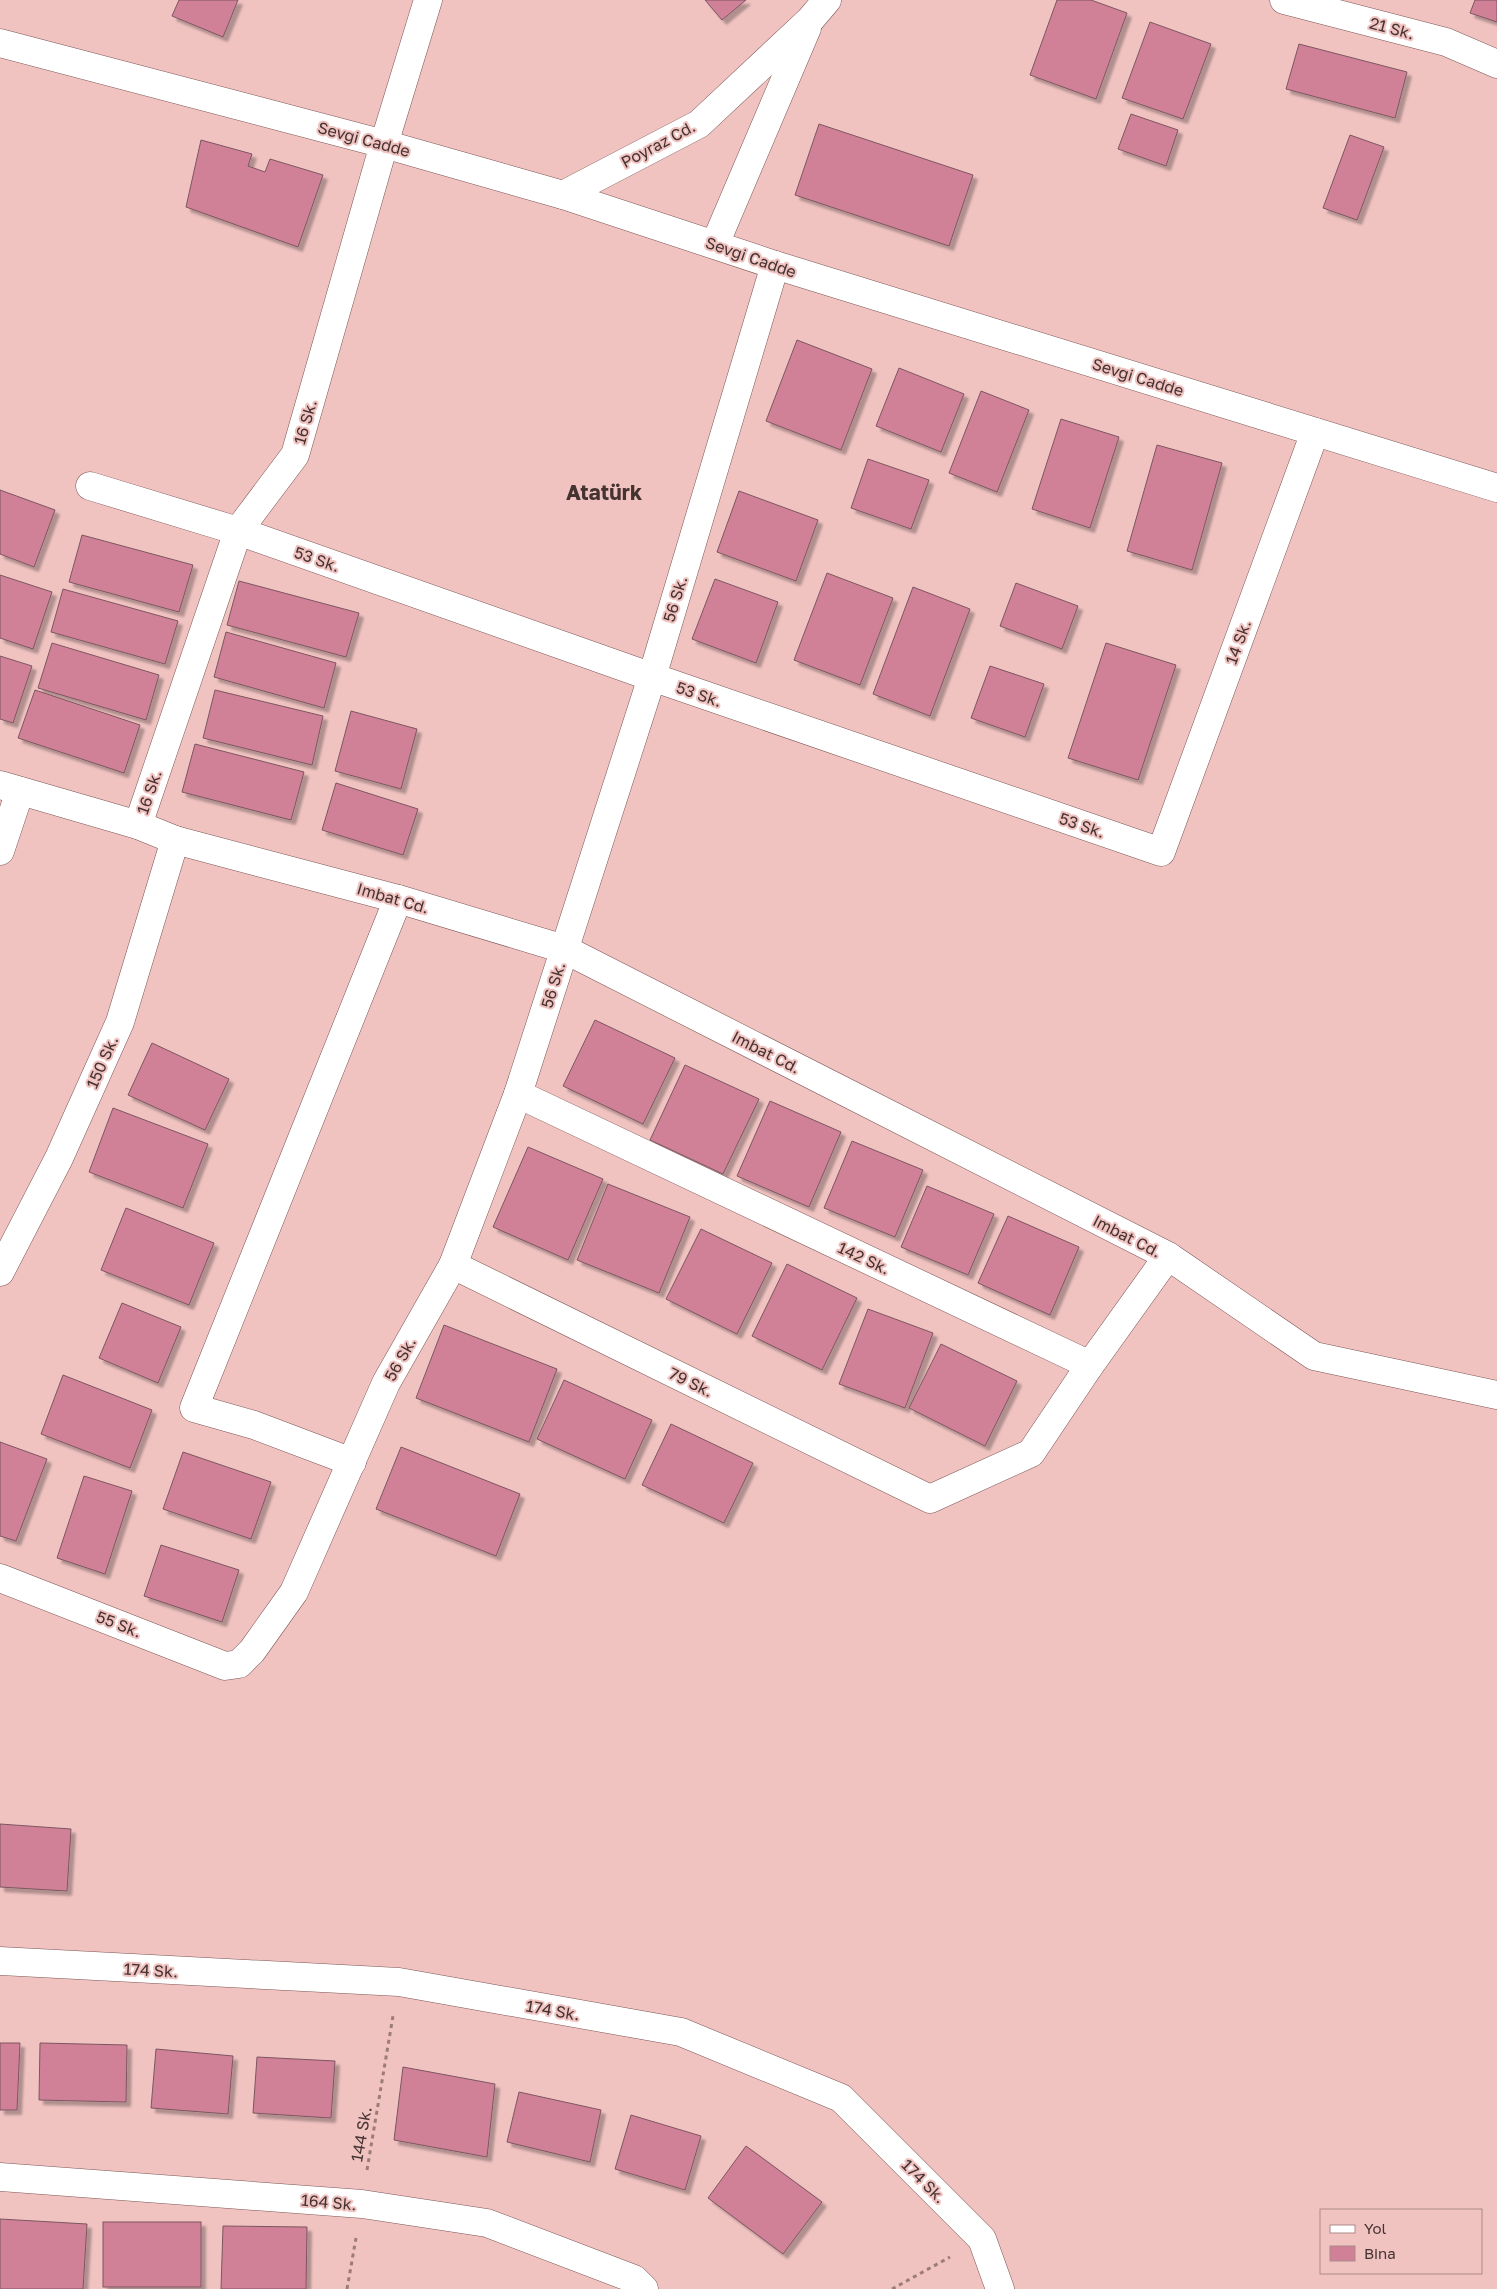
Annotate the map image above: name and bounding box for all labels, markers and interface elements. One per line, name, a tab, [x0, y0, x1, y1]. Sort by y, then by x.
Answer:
street label: 21 Sk.	[1368, 12, 1416, 44]
street label: Poyraz Cd.	[617, 116, 699, 172]
street label: Sevgi Cadde	[316, 117, 412, 161]
street label: Sevgi Cadde	[703, 232, 799, 282]
street label: Sevgi Cadde	[1090, 354, 1186, 400]
street label: 16 Sk.	[289, 397, 321, 447]
district label: Atatürk	[566, 479, 642, 505]
street label: 53 Sk.	[292, 542, 342, 576]
street label: 56 Sk.	[659, 574, 691, 624]
street label: 14 Sk.	[1221, 617, 1255, 667]
street label: 53 Sk.	[674, 677, 724, 711]
street label: 16 Sk.	[132, 767, 166, 817]
street label: 53 Sk.	[1057, 808, 1107, 842]
street label: Imbat Cd.	[355, 878, 431, 918]
street label: 56 Sk.	[537, 960, 569, 1010]
street label: Imbat Cd.	[729, 1026, 803, 1078]
street label: 150 Sk.	[82, 1033, 122, 1091]
street label: Imbat Cd.	[1090, 1210, 1164, 1262]
street label: 142 Sk.	[835, 1237, 893, 1279]
street label: 56 Sk.	[380, 1334, 420, 1384]
street label: 79 Sk.	[666, 1363, 716, 1401]
street label: 55 Sk.	[94, 1606, 144, 1642]
street label: 174 Sk.	[123, 1959, 179, 1981]
street label: 174 Sk.	[525, 1995, 581, 2025]
street label: 144 Sk.	[346, 2105, 376, 2163]
street label: 174 Sk.	[898, 2155, 950, 2207]
street label: 164 Sk.	[301, 2190, 357, 2214]
legend	[1320, 2209, 1482, 2274]
text: Yol	[1364, 2219, 1386, 2237]
text: Bina	[1364, 2244, 1396, 2262]

